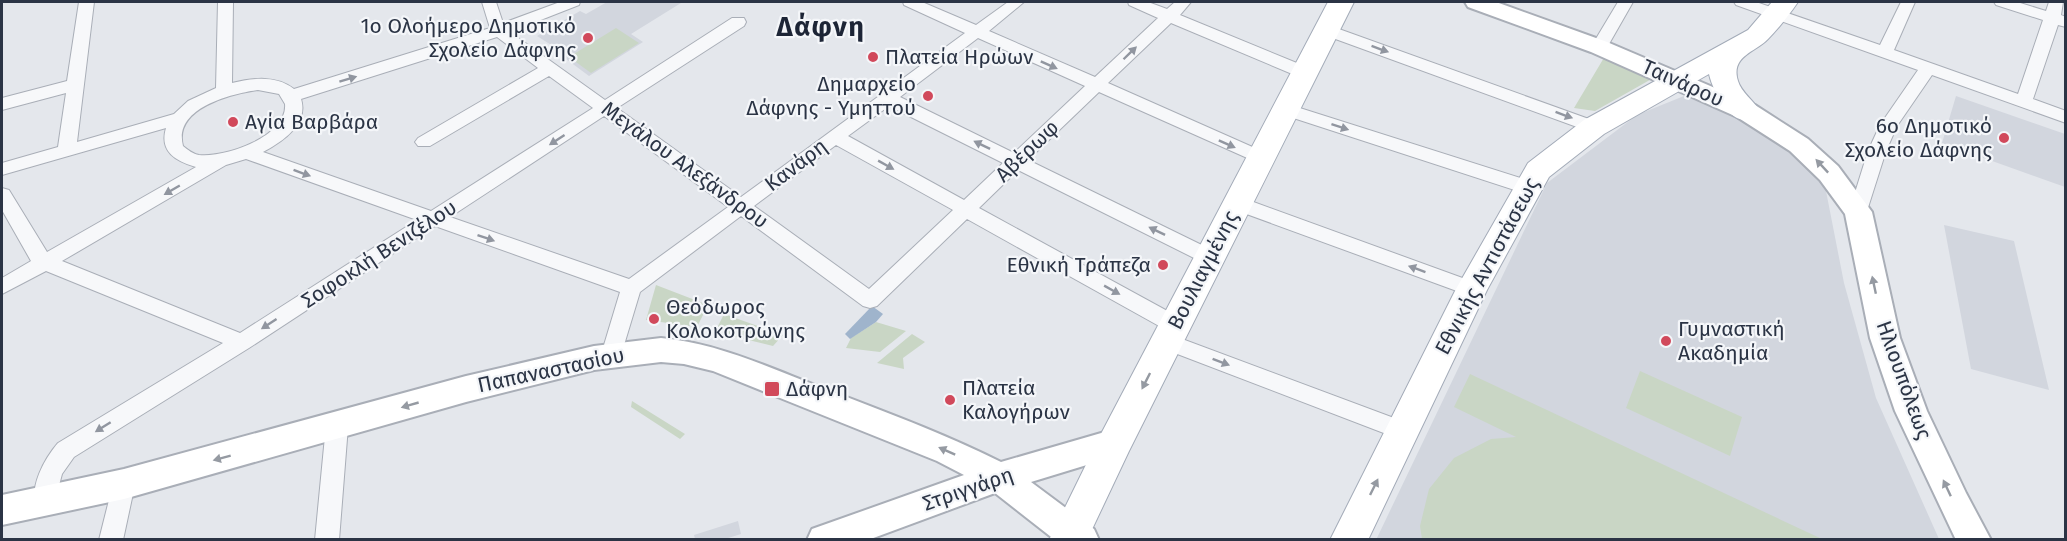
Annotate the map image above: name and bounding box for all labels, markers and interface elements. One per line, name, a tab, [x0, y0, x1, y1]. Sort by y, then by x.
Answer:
district label: Δάφνη	[776, 11, 866, 43]
place label: 1ο Ολοήμερο Δημοτικό Σχολείο Δάφνης	[361, 13, 576, 63]
marker: 1ο Ολοήμερο Δημοτικό Σχολείο Δάφνης	[581, 31, 595, 45]
place label: Πλατεία Ηρώων	[885, 44, 1033, 70]
one-way arrow	[1371, 45, 1389, 54]
one-way arrow	[1122, 46, 1137, 60]
marker: Πλατεία Ηρώων	[866, 50, 880, 64]
street label: Ταινάρου	[1638, 53, 1728, 113]
one-way arrow	[1040, 60, 1057, 69]
place label: Δημαρχείο Δάφνης - Υμηττού	[746, 71, 916, 121]
one-way arrow	[339, 73, 357, 83]
marker: Δημαρχείο Δάφνης - Υμηττού	[921, 89, 935, 103]
street label: Μεγάλου Αλεξάνδρου	[597, 96, 773, 234]
place label: Αγία Βαρβάρα	[245, 109, 378, 135]
one-way arrow	[1555, 111, 1573, 121]
place label: 6ο Δημοτικό Σχολείο Δάφνης	[1845, 113, 1992, 163]
street label: Αβέρωφ	[990, 114, 1064, 188]
marker: Αγία Βαρβάρα	[226, 115, 240, 129]
one-way arrow	[1331, 123, 1349, 132]
marker: 6ο Δημοτικό Σχολείο Δάφνης	[1997, 131, 2011, 145]
street label: Κανάρη	[760, 133, 832, 197]
one-way arrow	[549, 134, 565, 145]
one-way arrow	[1219, 139, 1236, 148]
one-way arrow	[973, 140, 990, 150]
one-way arrow	[878, 160, 895, 170]
one-way arrow	[1816, 160, 1830, 174]
one-way arrow	[293, 168, 311, 178]
street label: Εθνικής Αντιστάσεως	[1429, 173, 1545, 359]
one-way arrow	[164, 184, 180, 195]
street label: Σοφοκλή Βενιζέλου	[297, 194, 461, 314]
street label: Βουλιαγμένης	[1162, 206, 1244, 334]
one-way arrow	[1148, 227, 1165, 236]
one-way arrow	[477, 234, 495, 243]
place label: Εθνική Τράπεζα	[1006, 252, 1151, 278]
marker: Εθνική Τράπεζα	[1156, 258, 1170, 272]
one-way arrow	[1408, 263, 1426, 273]
one-way arrow	[1869, 276, 1878, 295]
one-way arrow	[1104, 285, 1121, 295]
place label: Θεόδωρος Κολοκοτρώνης	[666, 294, 805, 344]
marker: Θεόδωρος Κολοκοτρώνης	[647, 312, 661, 326]
place label: Γυμναστική Ακαδημία	[1678, 316, 1785, 366]
street label: Ηλιουπόλεως	[1871, 317, 1938, 443]
one-way arrow	[261, 319, 277, 330]
marker: Γυμναστική Ακαδημία	[1659, 334, 1673, 348]
street label: Παπαναστασίου	[475, 342, 627, 398]
one-way arrow	[1212, 358, 1230, 367]
one-way arrow	[1142, 372, 1151, 389]
place label: Πλατεία Καλογήρων	[962, 375, 1070, 425]
place label: Δάφνη	[786, 376, 848, 402]
marker: Δάφνη	[763, 380, 781, 398]
marker: Πλατεία Καλογήρων	[943, 393, 957, 407]
one-way arrow	[401, 401, 419, 410]
one-way arrow	[95, 422, 111, 433]
one-way arrow	[938, 447, 955, 456]
one-way arrow	[213, 454, 231, 463]
street label: Στριγγάρη	[919, 461, 1017, 517]
one-way arrow	[1369, 478, 1379, 496]
one-way arrow	[1942, 479, 1951, 496]

